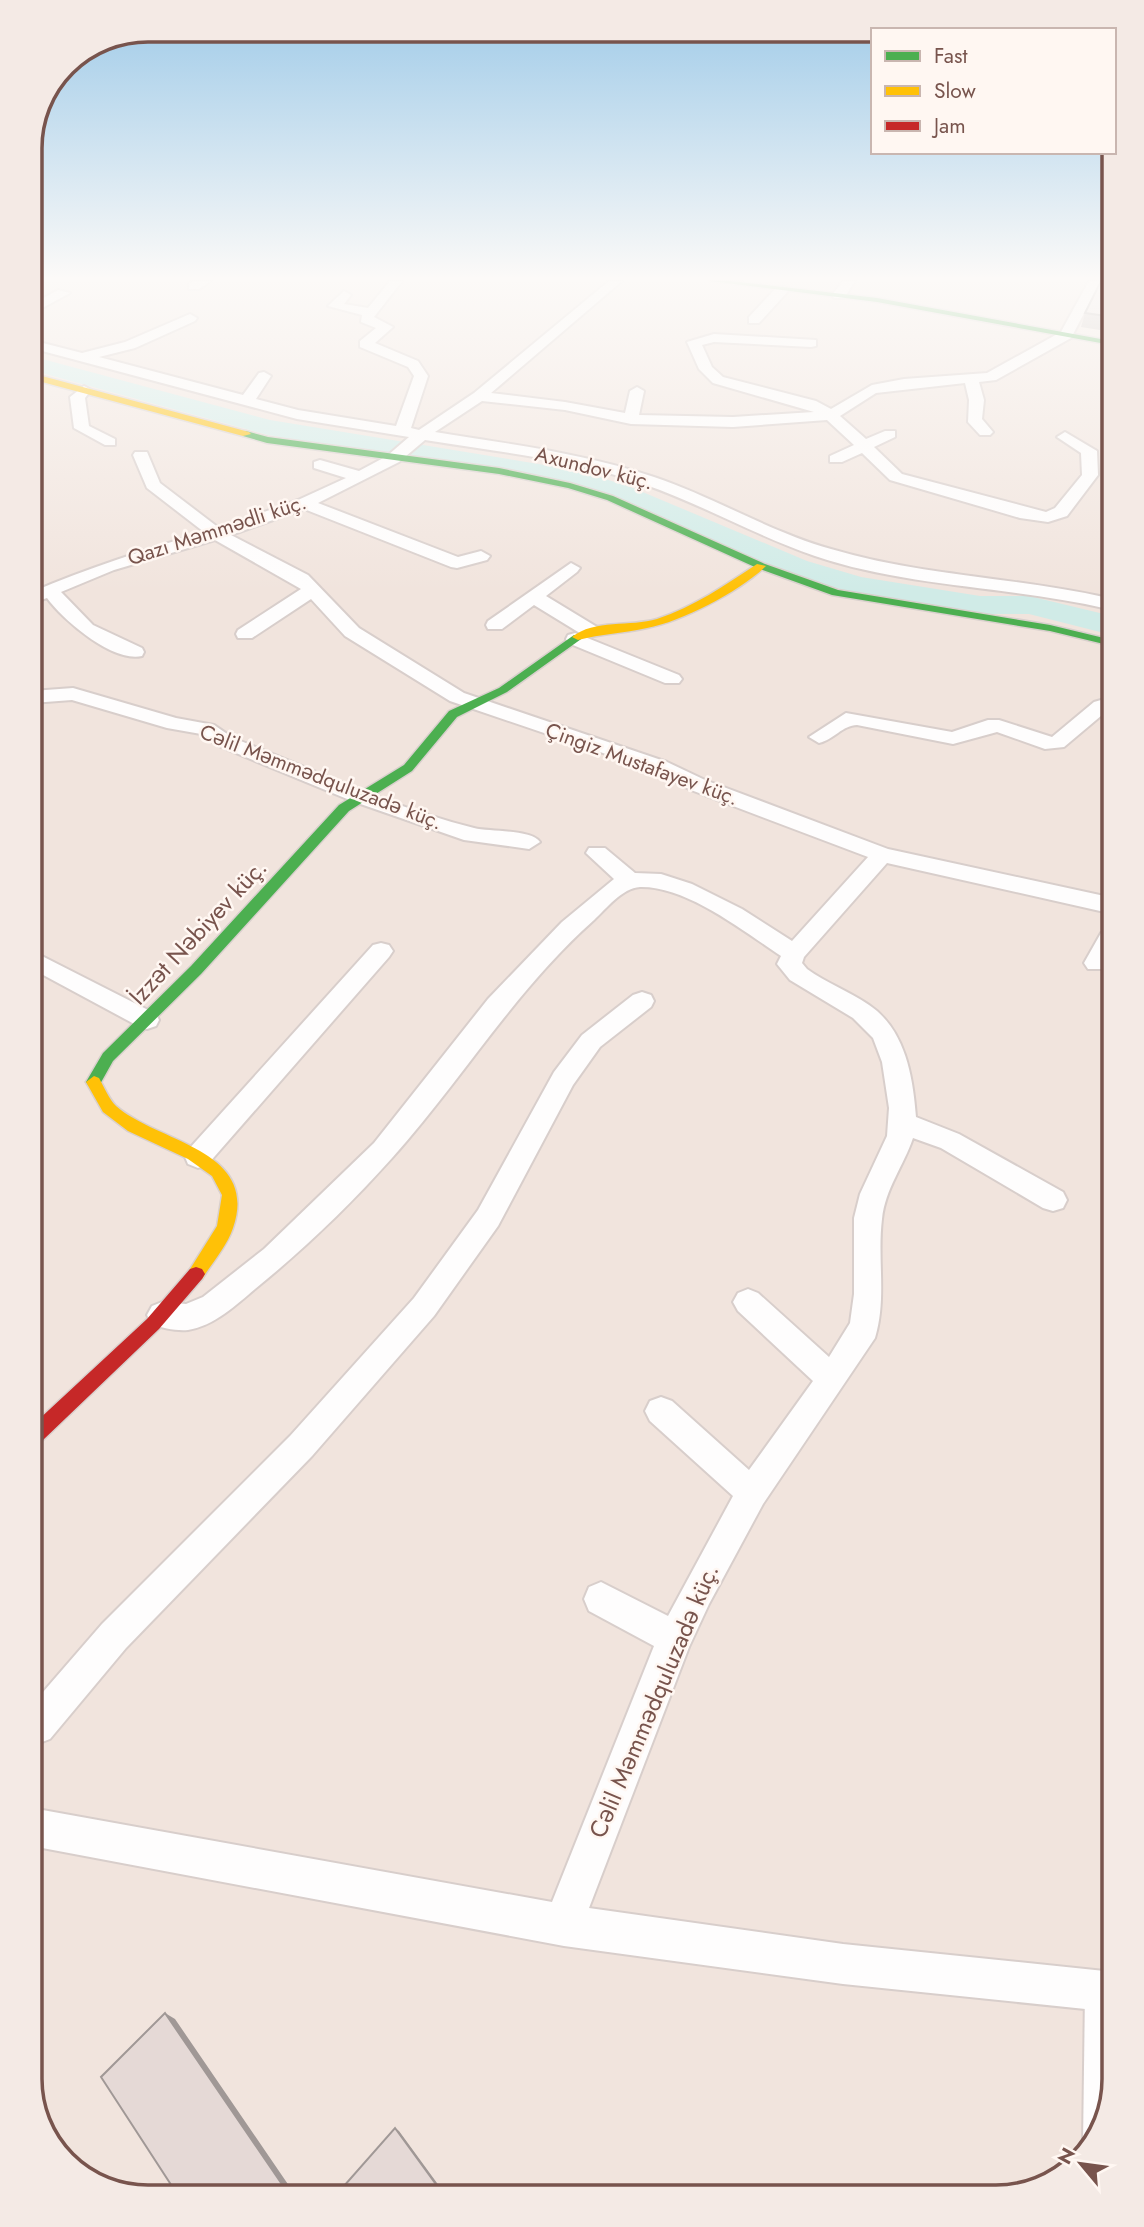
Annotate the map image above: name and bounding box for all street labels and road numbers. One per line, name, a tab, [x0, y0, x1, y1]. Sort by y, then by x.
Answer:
street label: Axundov küç.	[532, 439, 656, 497]
street label: Qazı Məmmədli küç.	[124, 487, 310, 573]
street label: Çingiz Mustafayev küç.	[541, 715, 743, 813]
street label: Cəlil Məmmədquluzadə küç.	[195, 717, 447, 837]
street label: İzzət Nəbiyev küç.	[121, 851, 275, 1013]
street label: Cəlil Məmmədquluzadə küç.	[580, 1558, 727, 1843]

